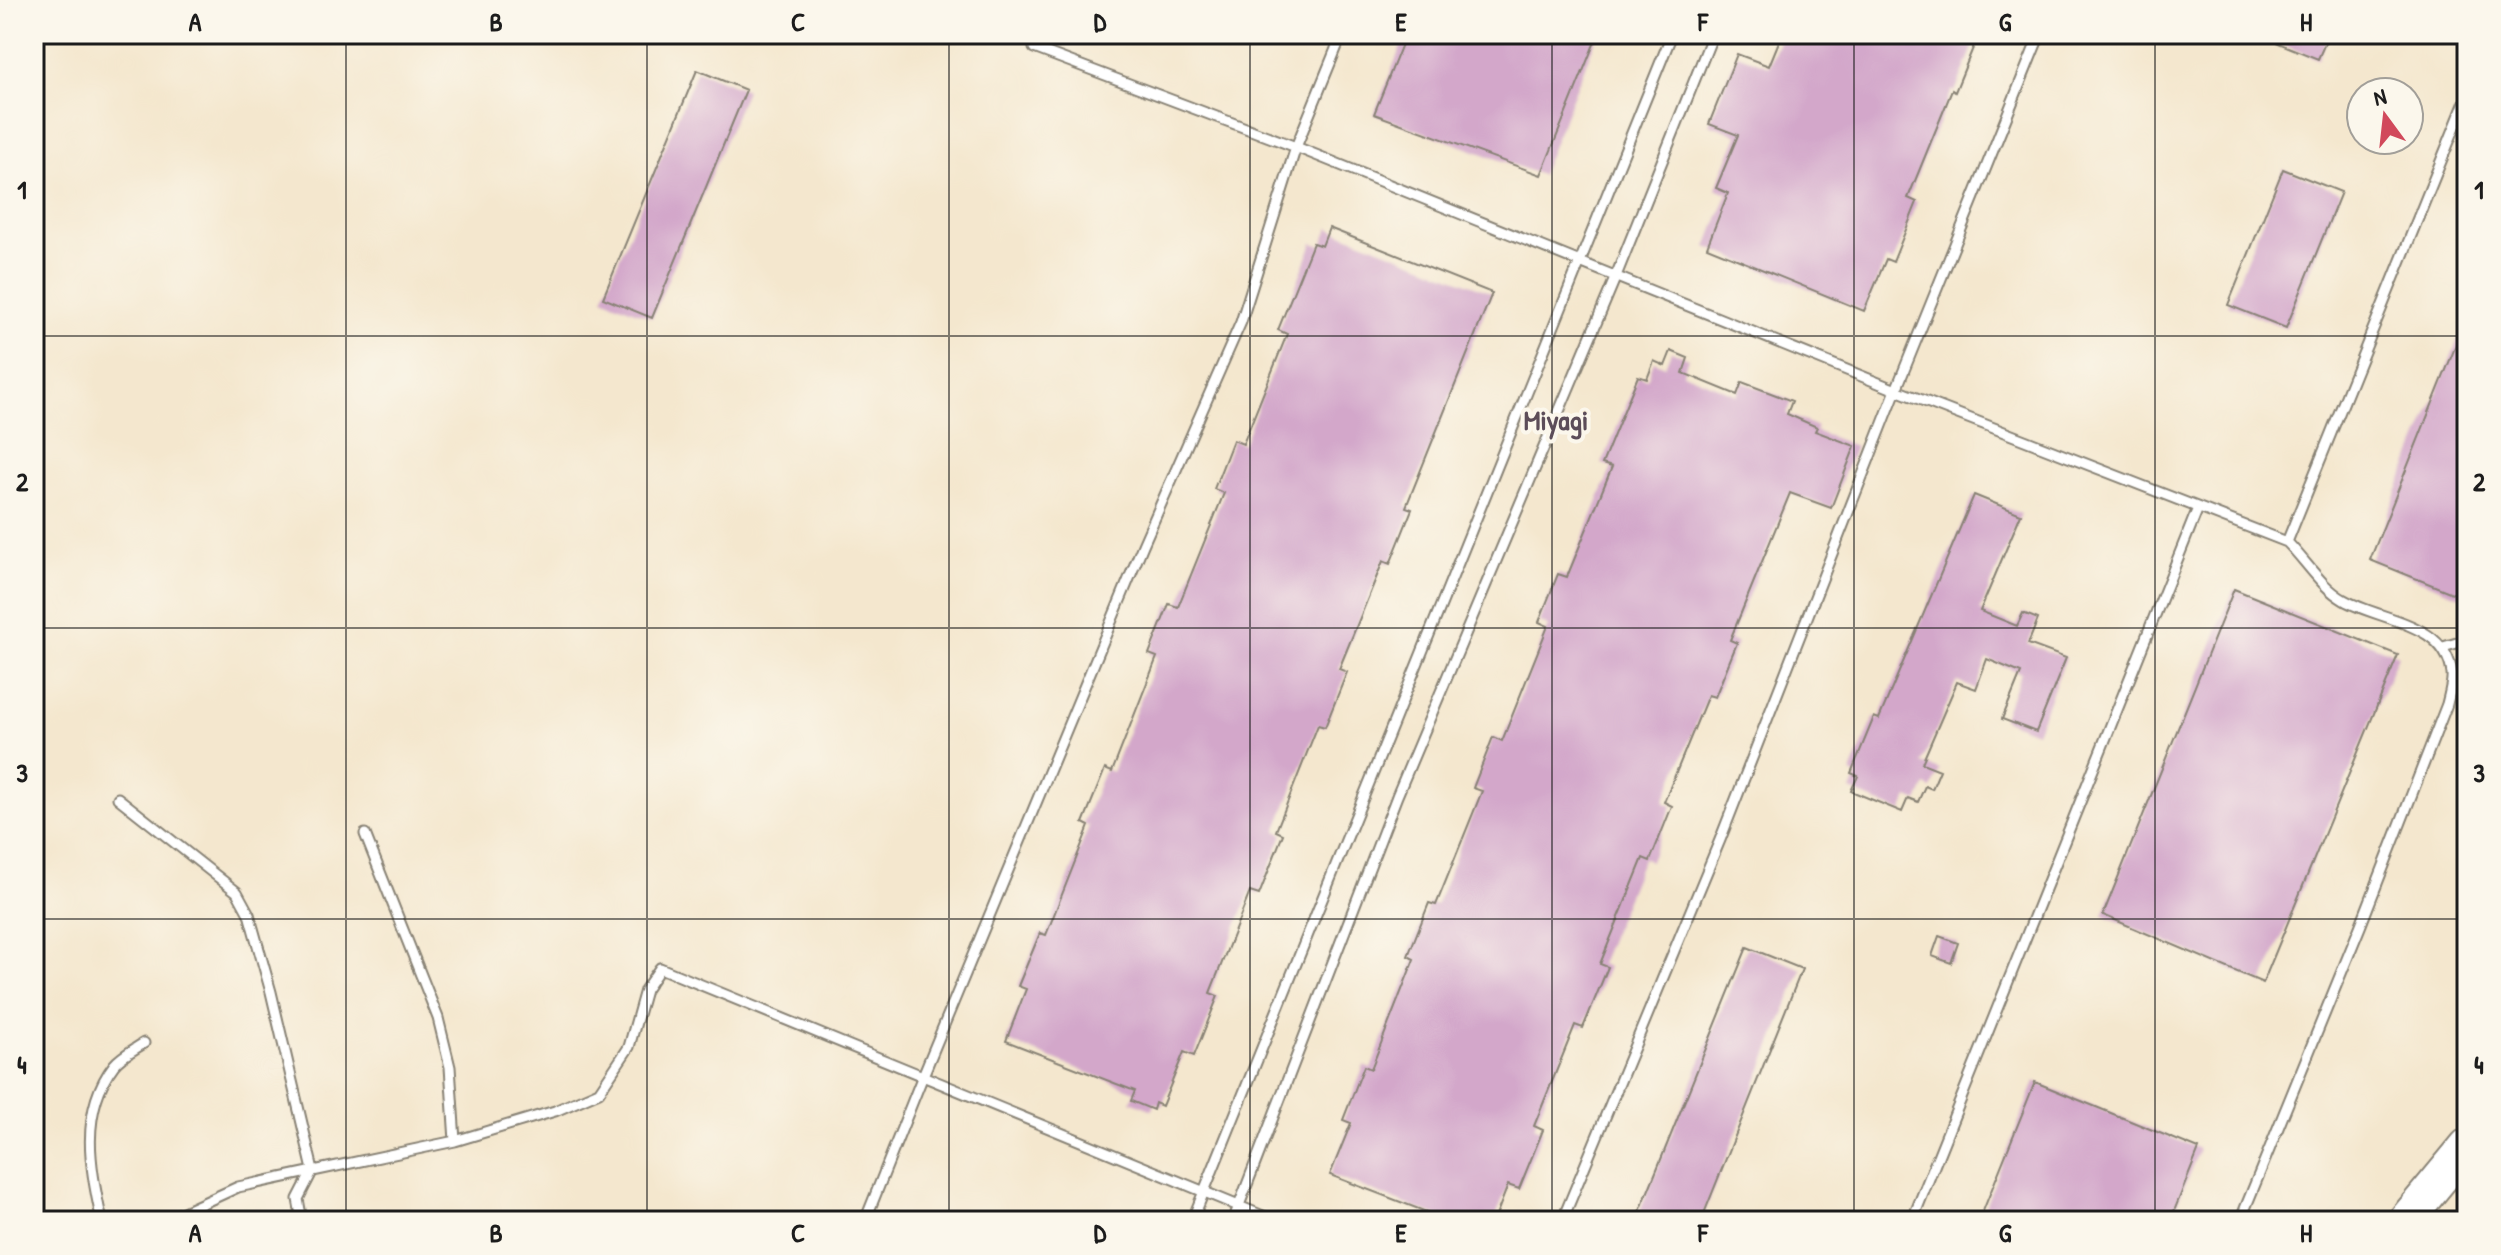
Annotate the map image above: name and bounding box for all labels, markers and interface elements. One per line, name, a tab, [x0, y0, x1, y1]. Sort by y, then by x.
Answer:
text: A	[189, 4, 202, 39]
text: B	[489, 4, 503, 39]
text: C	[791, 4, 805, 39]
text: D	[1094, 4, 1107, 39]
text: E	[1395, 4, 1407, 39]
text: F	[1697, 4, 1709, 39]
text: G	[1999, 4, 2012, 39]
text: H	[2300, 4, 2312, 39]
north arrow	[2345, 76, 2425, 156]
text: N	[2370, 81, 2390, 113]
text: 1	[17, 172, 27, 207]
text: 1	[2474, 172, 2484, 207]
district label: Miyagi	[1524, 401, 1588, 440]
text: 2	[16, 464, 29, 499]
text: 2	[2473, 464, 2486, 499]
text: 3	[16, 755, 28, 790]
text: 3	[2473, 755, 2485, 790]
text: 4	[17, 1047, 27, 1082]
text: 4	[2474, 1047, 2484, 1082]
text: A	[189, 1215, 202, 1250]
text: B	[489, 1215, 503, 1250]
text: C	[791, 1215, 805, 1250]
text: D	[1094, 1215, 1107, 1250]
text: E	[1395, 1215, 1407, 1250]
text: F	[1697, 1215, 1709, 1250]
text: G	[1999, 1215, 2012, 1250]
text: H	[2300, 1215, 2312, 1250]

